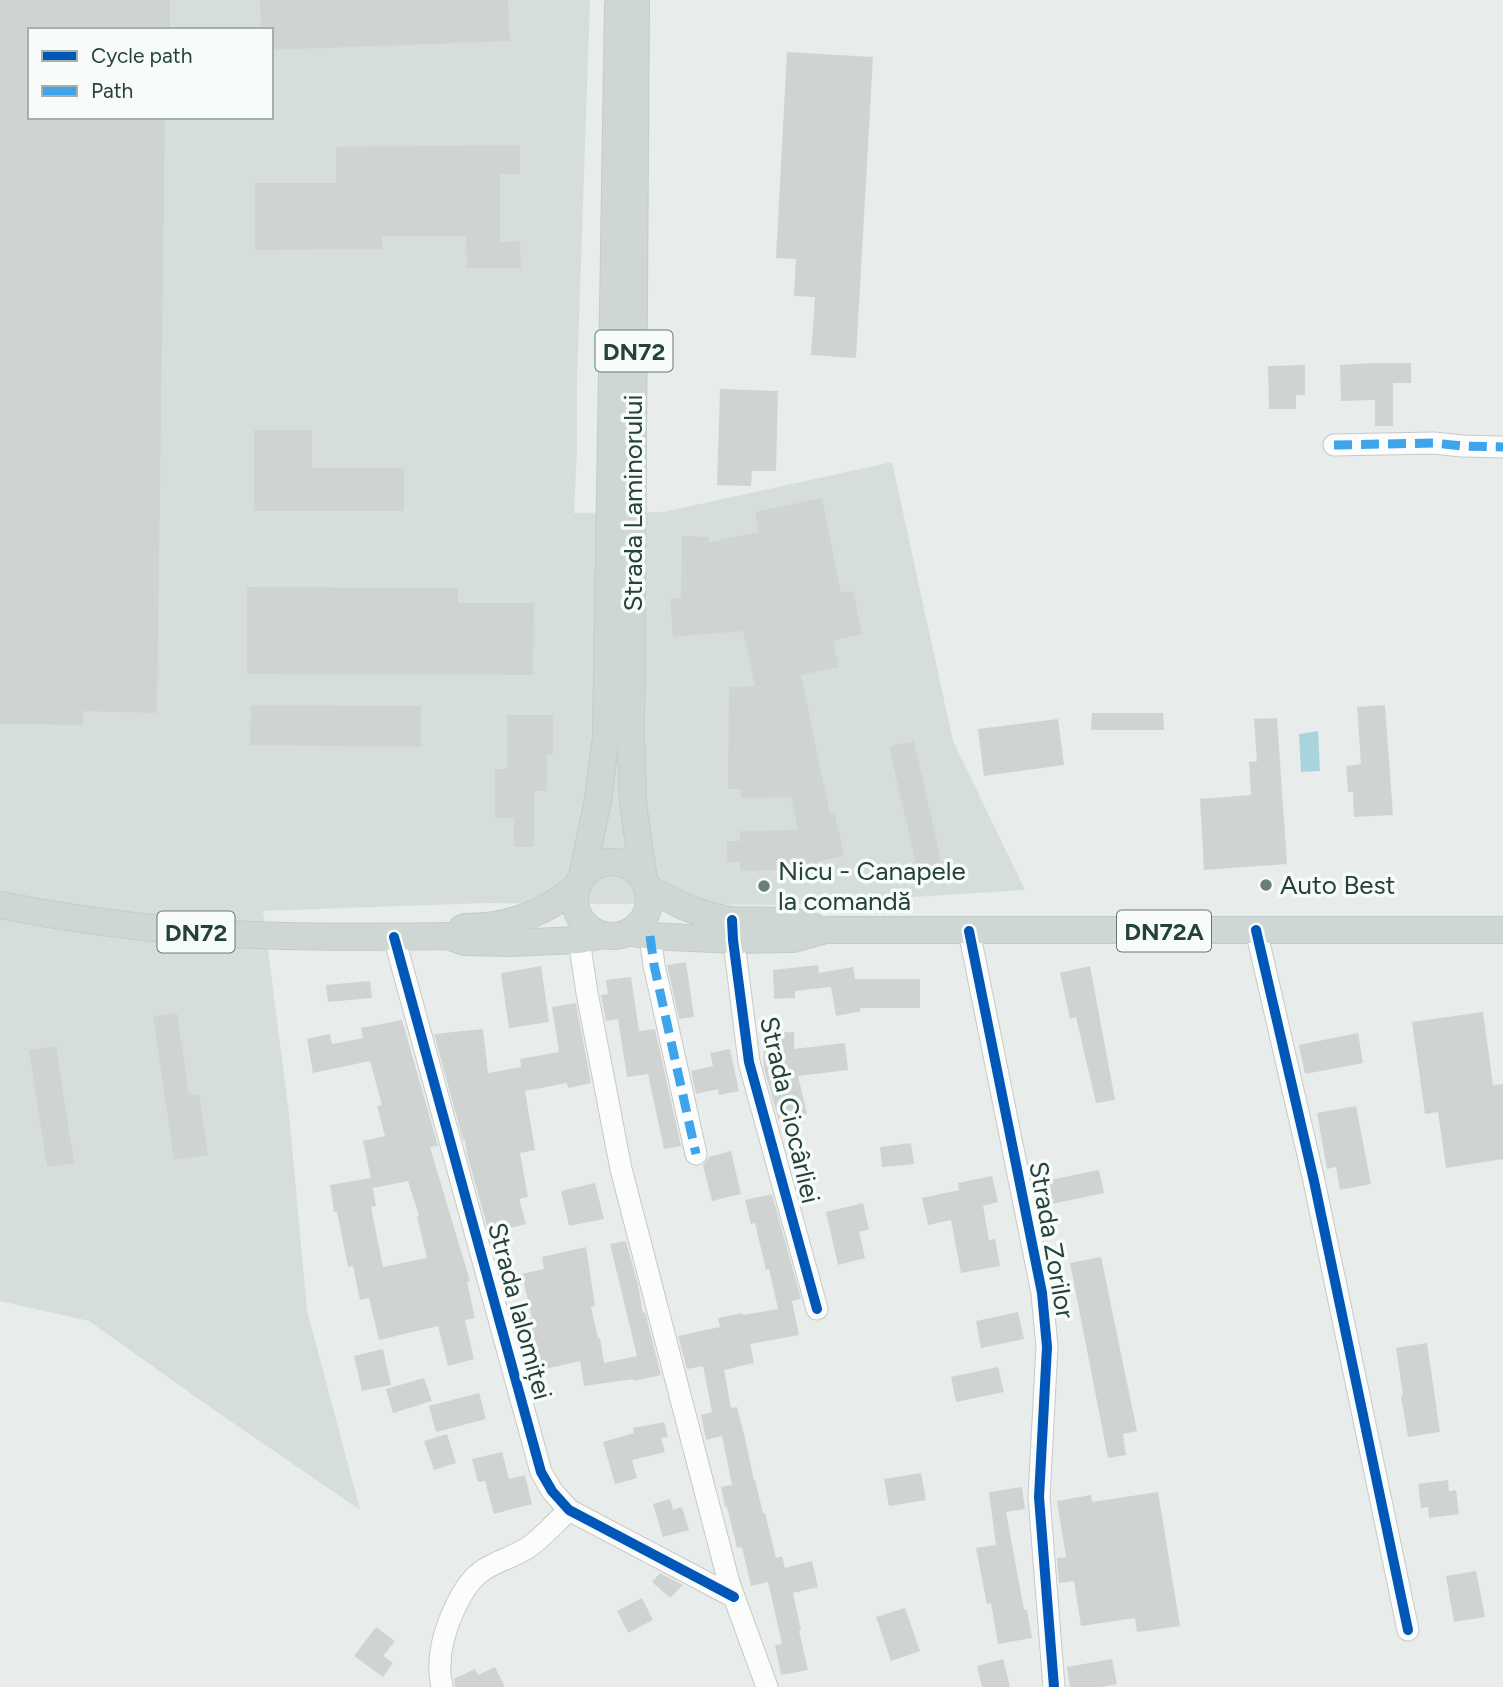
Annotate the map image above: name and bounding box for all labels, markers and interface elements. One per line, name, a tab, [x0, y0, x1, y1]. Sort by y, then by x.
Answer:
legend	[28, 28, 273, 119]
text: Cycle path	[91, 43, 192, 68]
text: Path	[91, 78, 133, 103]
road number: DN72	[596, 330, 672, 372]
street label: Strada Laminorului	[617, 395, 649, 611]
place label: Nicu - Canapele la comandă	[778, 855, 966, 917]
place label: Auto Best	[1280, 869, 1396, 901]
marker: Auto Best	[1258, 877, 1274, 893]
marker: Nicu - Canapele la comandă	[756, 878, 772, 894]
road number: DN72A	[1117, 911, 1211, 951]
road number: DN72	[158, 912, 234, 952]
street label: Strada Ciocârliei	[753, 1014, 827, 1206]
street label: Strada Zorilor	[1022, 1159, 1082, 1321]
street label: Strada Ialomiței	[481, 1219, 559, 1403]

